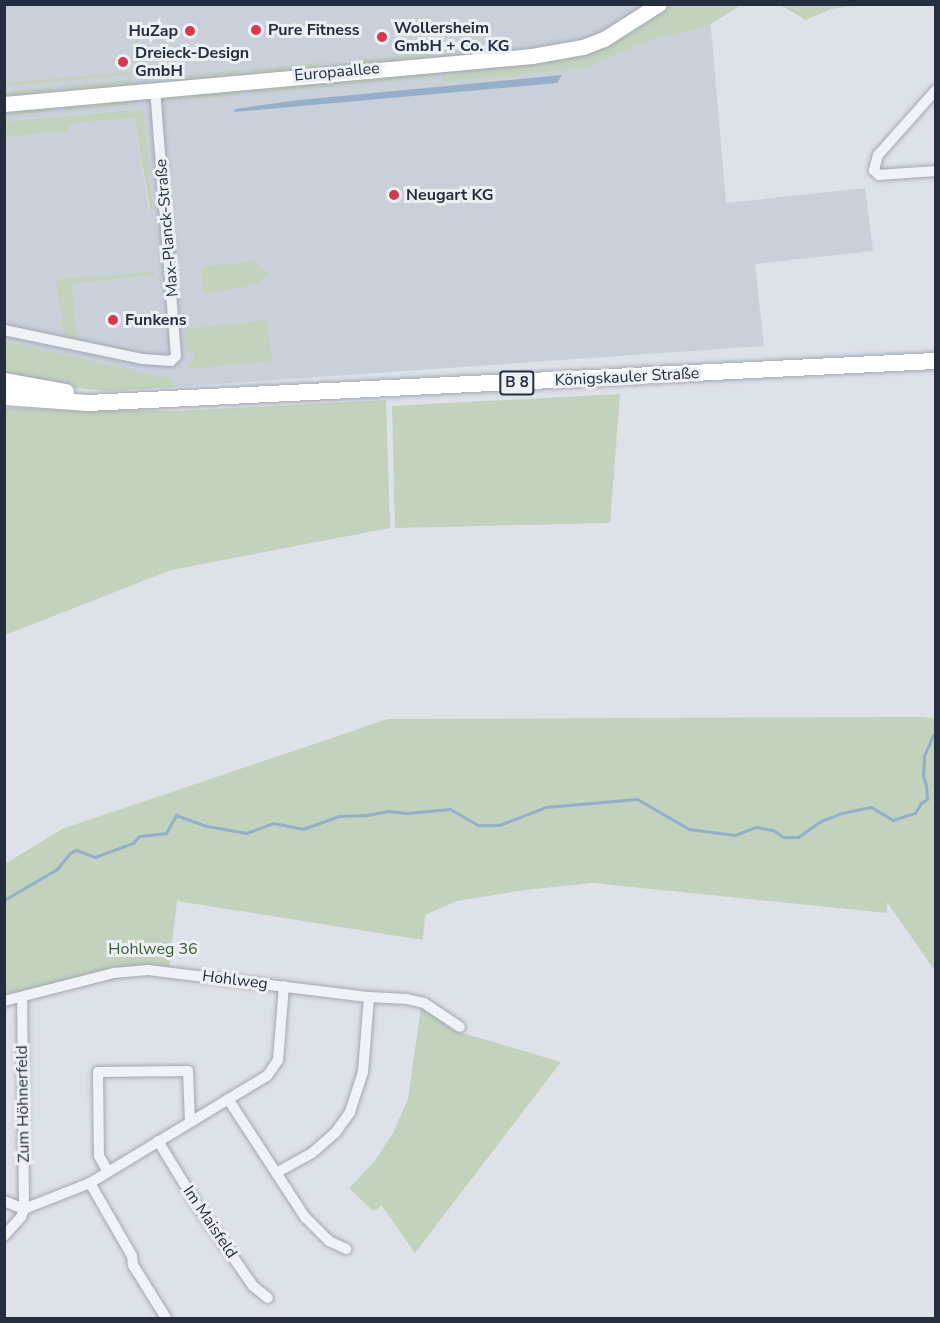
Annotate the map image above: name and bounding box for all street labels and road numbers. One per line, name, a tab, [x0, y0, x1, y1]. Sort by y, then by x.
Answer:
street label: Europaallee	[294, 59, 380, 85]
street label: Max-Planck-Straße	[151, 158, 183, 298]
street label: Königskauler Straße	[554, 364, 700, 390]
road number: B 8	[499, 371, 535, 395]
street label: Hohlweg	[201, 966, 269, 994]
street label: Zum Höhnerfeld	[12, 1045, 34, 1163]
street label: Im Maisfeld	[179, 1182, 241, 1262]

